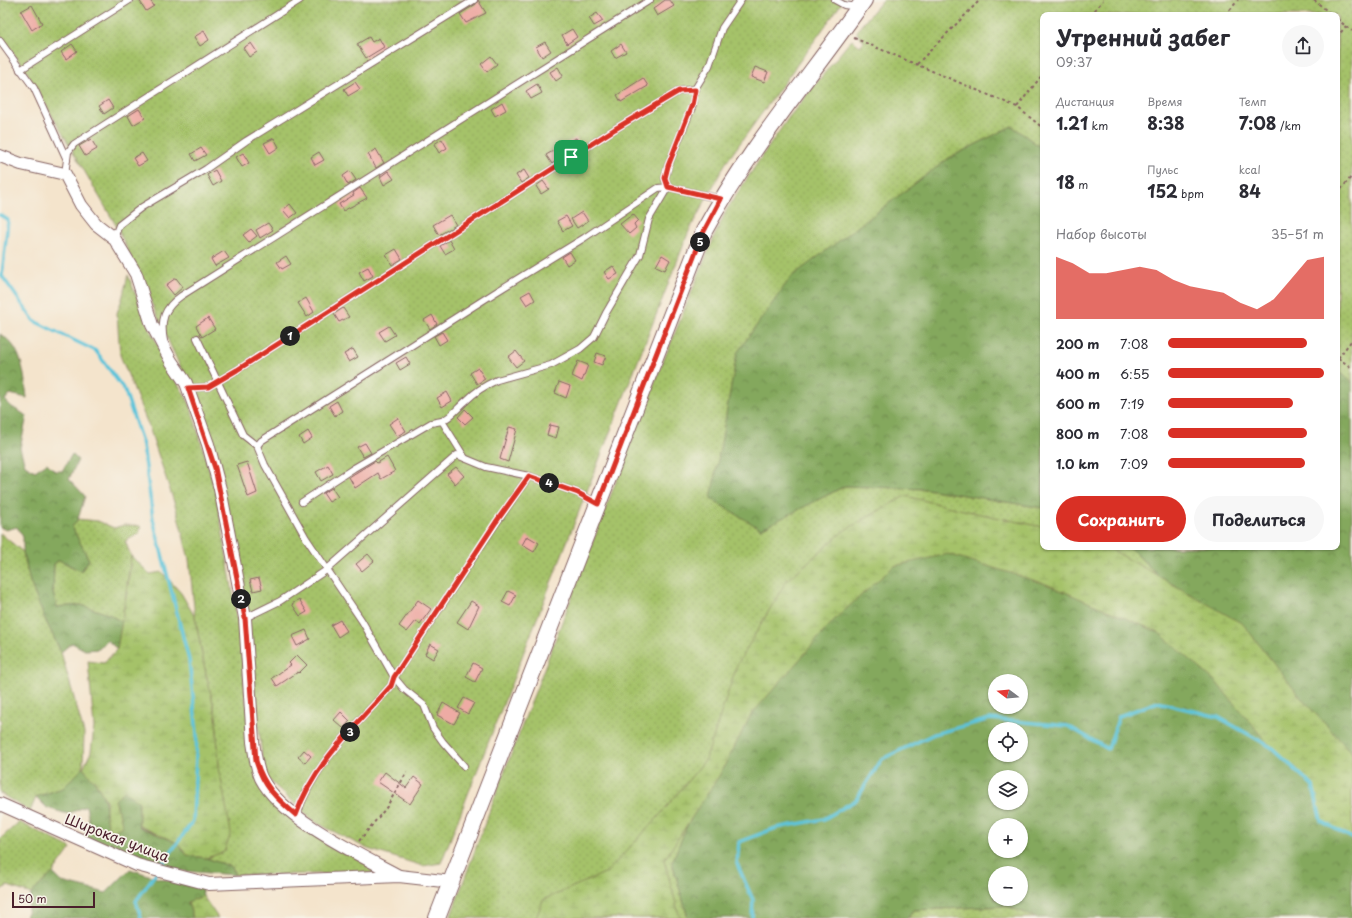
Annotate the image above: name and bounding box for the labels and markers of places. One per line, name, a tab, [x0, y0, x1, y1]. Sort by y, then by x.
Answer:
pin	[554, 140, 588, 174]
pin: 5	[690, 232, 710, 252]
pin: 1	[280, 326, 300, 346]
pin: 4	[539, 473, 559, 493]
pin: 2	[231, 589, 251, 609]
pin: 3	[340, 722, 360, 742]

